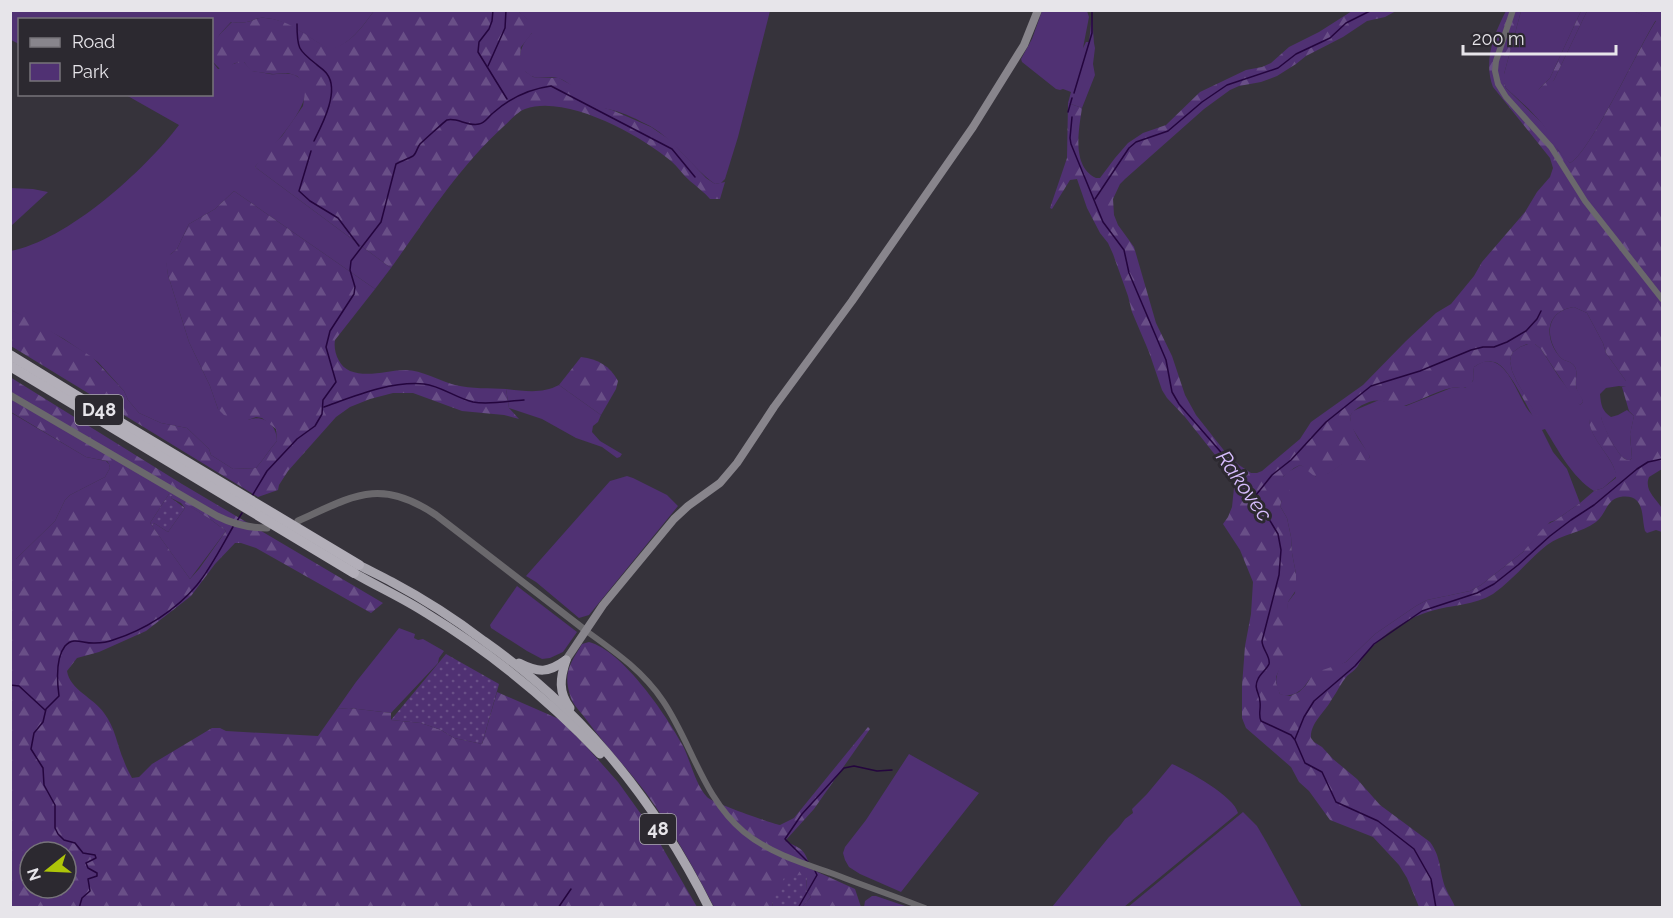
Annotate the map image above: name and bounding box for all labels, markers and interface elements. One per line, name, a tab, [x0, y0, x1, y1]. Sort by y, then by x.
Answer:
legend	[18, 18, 213, 96]
scale bar	[1463, 18, 1616, 56]
text: 200 m	[1472, 28, 1525, 49]
text: Road	[72, 31, 115, 52]
text: Park	[72, 61, 109, 82]
road number: D48	[75, 395, 123, 425]
water label: Rakovec	[1211, 445, 1278, 526]
road number: 48	[640, 814, 676, 844]
north arrow	[18, 840, 78, 900]
text: N	[23, 866, 45, 883]

